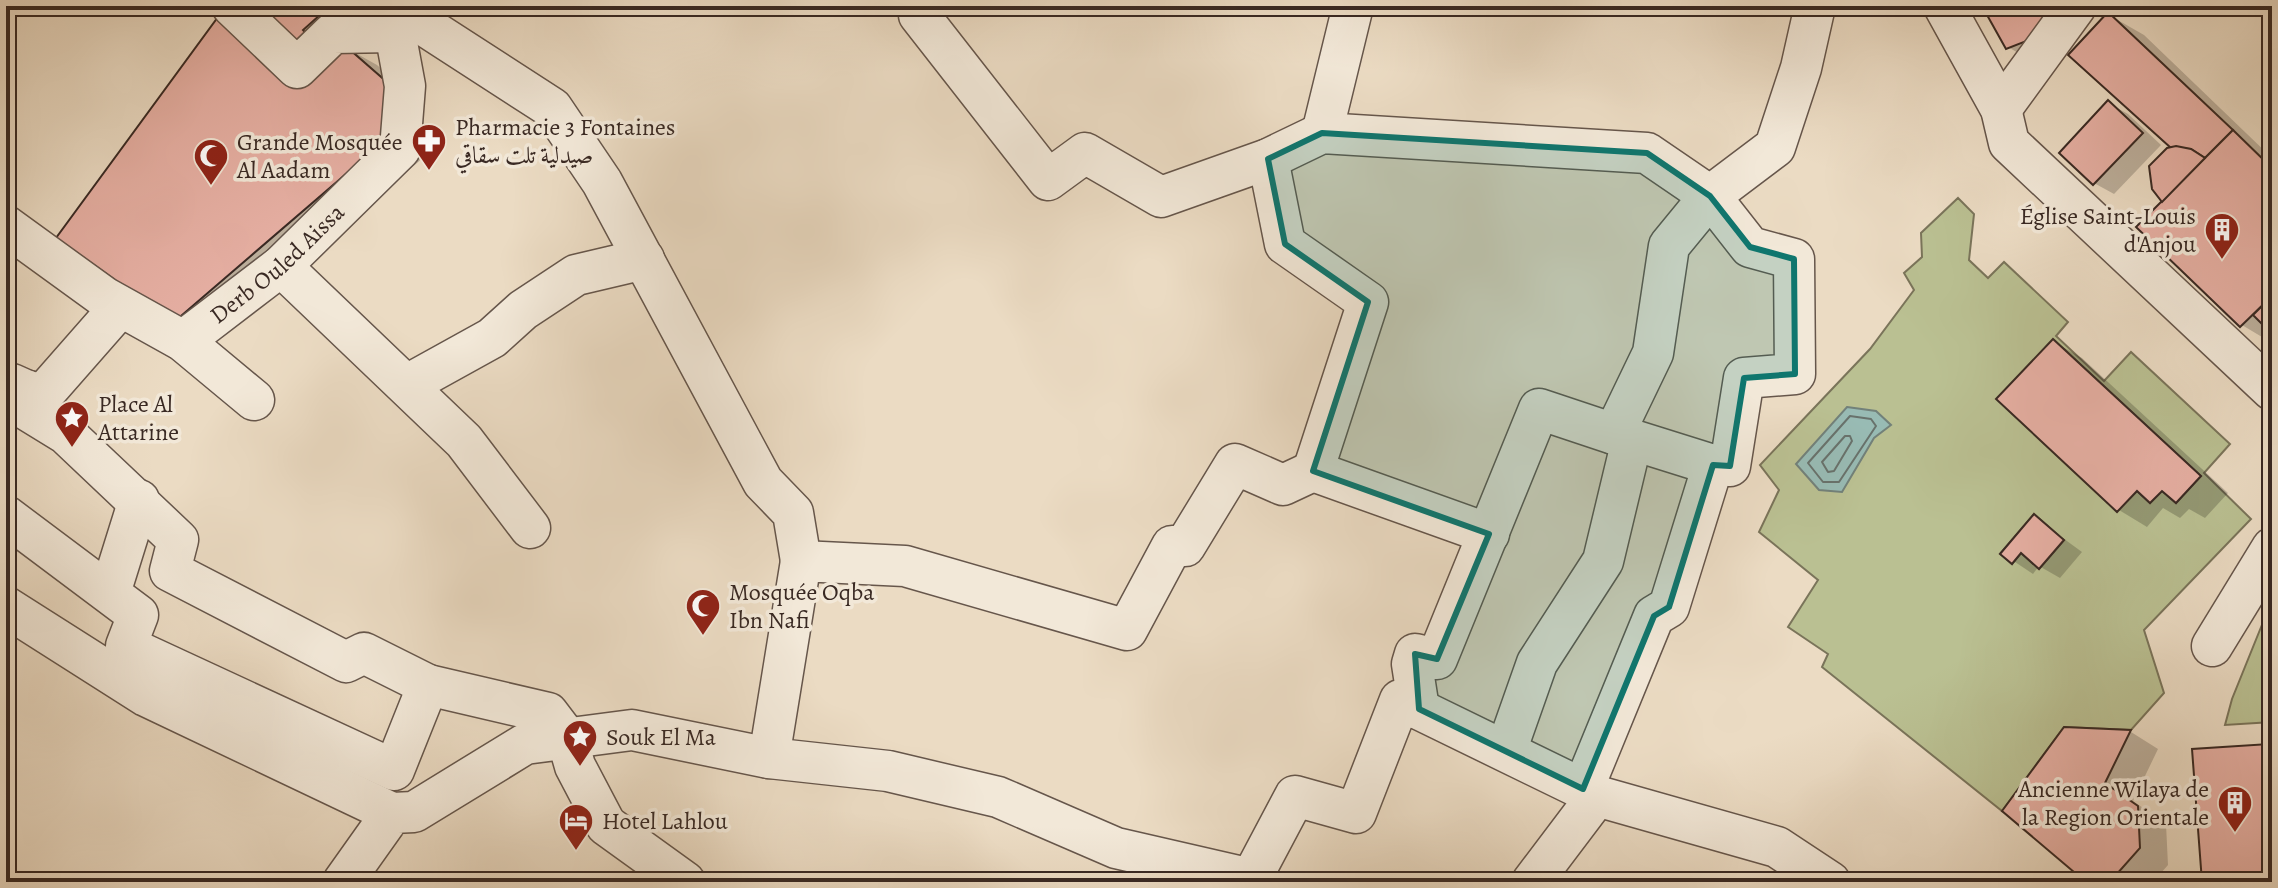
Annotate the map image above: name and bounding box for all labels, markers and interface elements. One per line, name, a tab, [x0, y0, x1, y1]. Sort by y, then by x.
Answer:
place label: Pharmacie 3 Fontaines صيدلية تلت سقاقي	[455, 111, 676, 174]
pharmacy icon: Pharmacie 3 Fontaines صيدلية تلت سقاقي	[410, 122, 448, 172]
place label: Grande Mosquée Al Aadam	[236, 126, 403, 186]
mosque icon: Grande Mosquée Al Aadam	[192, 137, 230, 187]
street label: Derb Ouled Aissa	[203, 196, 352, 331]
place label: Église Saint-Louis d'Anjou	[2020, 200, 2196, 260]
building icon: Église Saint-Louis d'Anjou	[2203, 211, 2241, 261]
place label: Place Al Attarine	[97, 388, 179, 448]
place icon: Place Al Attarine	[53, 399, 91, 449]
place label: Mosquée Oqba Ibn Nafi	[729, 576, 875, 636]
mosque icon: Mosquée Oqba Ibn Nafi	[684, 587, 722, 637]
place icon: Souk El Ma	[561, 718, 599, 768]
place label: Souk El Ma	[606, 721, 717, 753]
place label: Ancienne Wilaya de la Region Orientale	[2017, 773, 2209, 833]
building icon: Ancienne Wilaya de la Region Orientale	[2216, 784, 2254, 834]
hotel icon: Hotel Lahlou	[557, 802, 595, 852]
place label: Hotel Lahlou	[602, 805, 728, 837]

